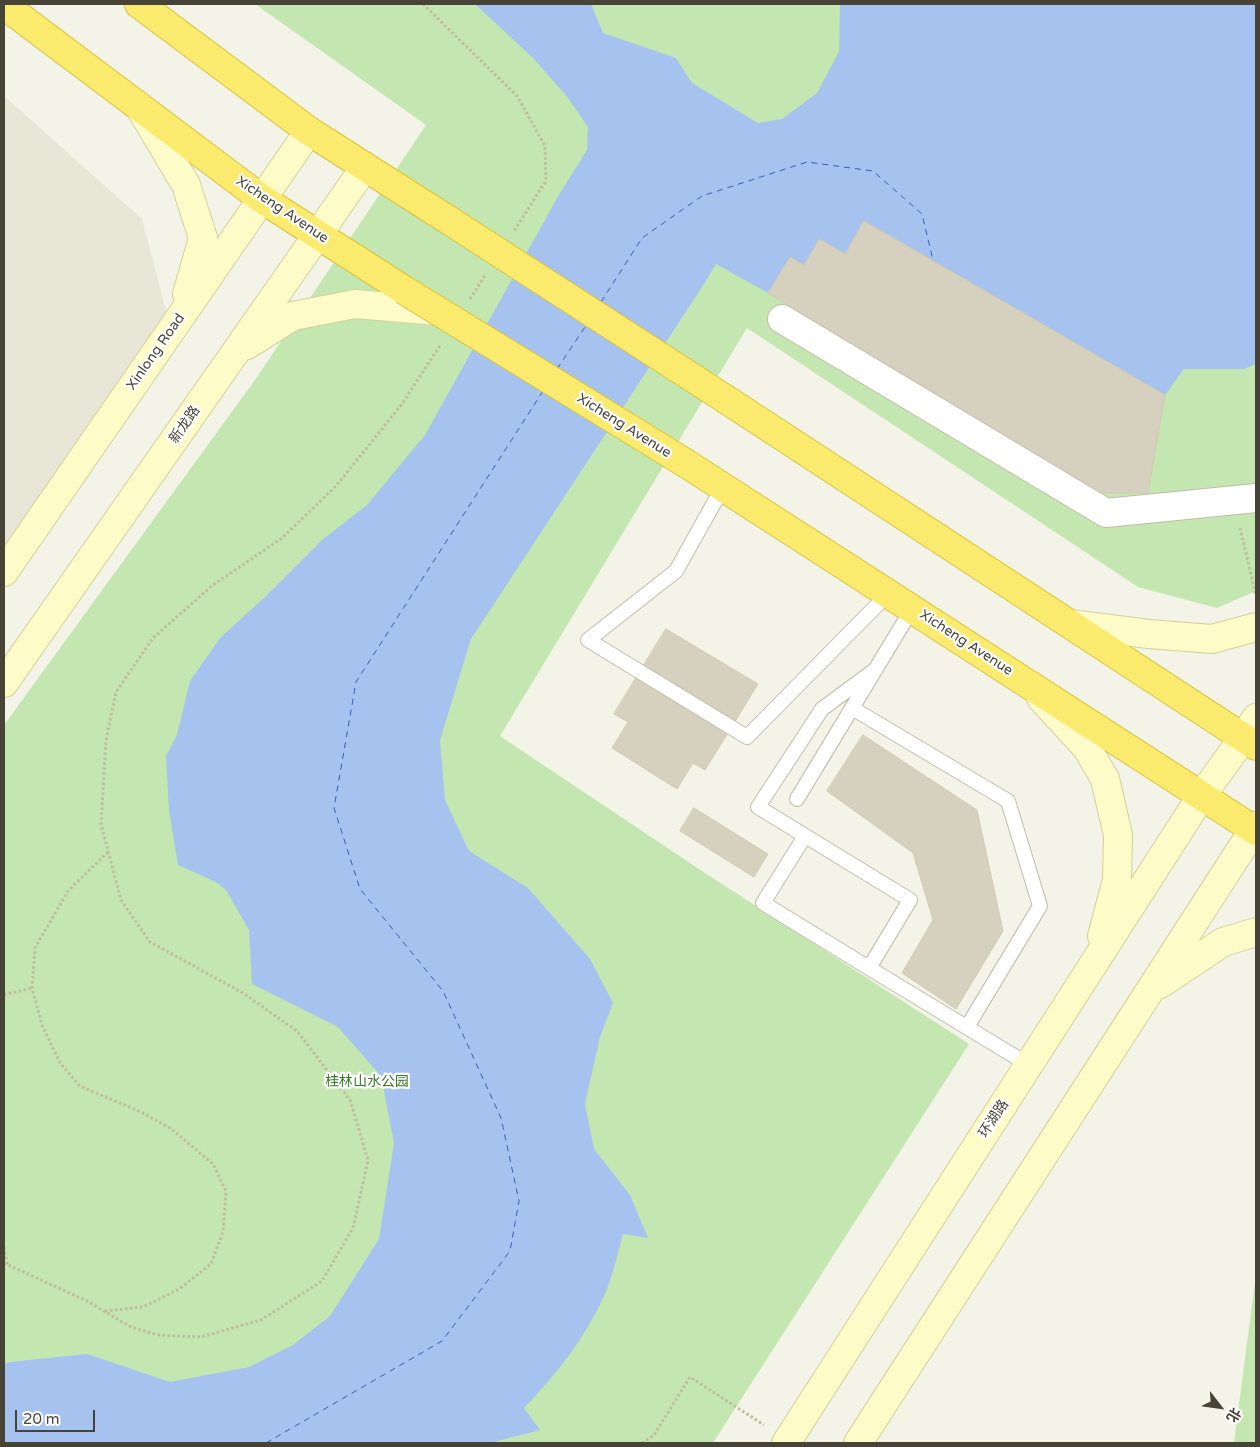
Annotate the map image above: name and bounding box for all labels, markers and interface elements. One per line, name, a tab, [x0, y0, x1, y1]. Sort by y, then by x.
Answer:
street label: Xicheng Avenue	[233, 173, 331, 247]
street label: Xinlong Road	[123, 310, 189, 394]
street label: Xicheng Avenue	[574, 390, 674, 462]
street label: 新龙路	[166, 403, 204, 447]
street label: Xicheng Avenue	[916, 607, 1016, 679]
park label: 桂林山水公园	[325, 1074, 409, 1090]
street label: 环湖路	[976, 1097, 1012, 1141]
north arrow	[1195, 1382, 1245, 1432]
scale bar	[18, 1400, 98, 1432]
text: 北	[1223, 1404, 1244, 1425]
text: 20 m	[23, 1410, 60, 1428]

